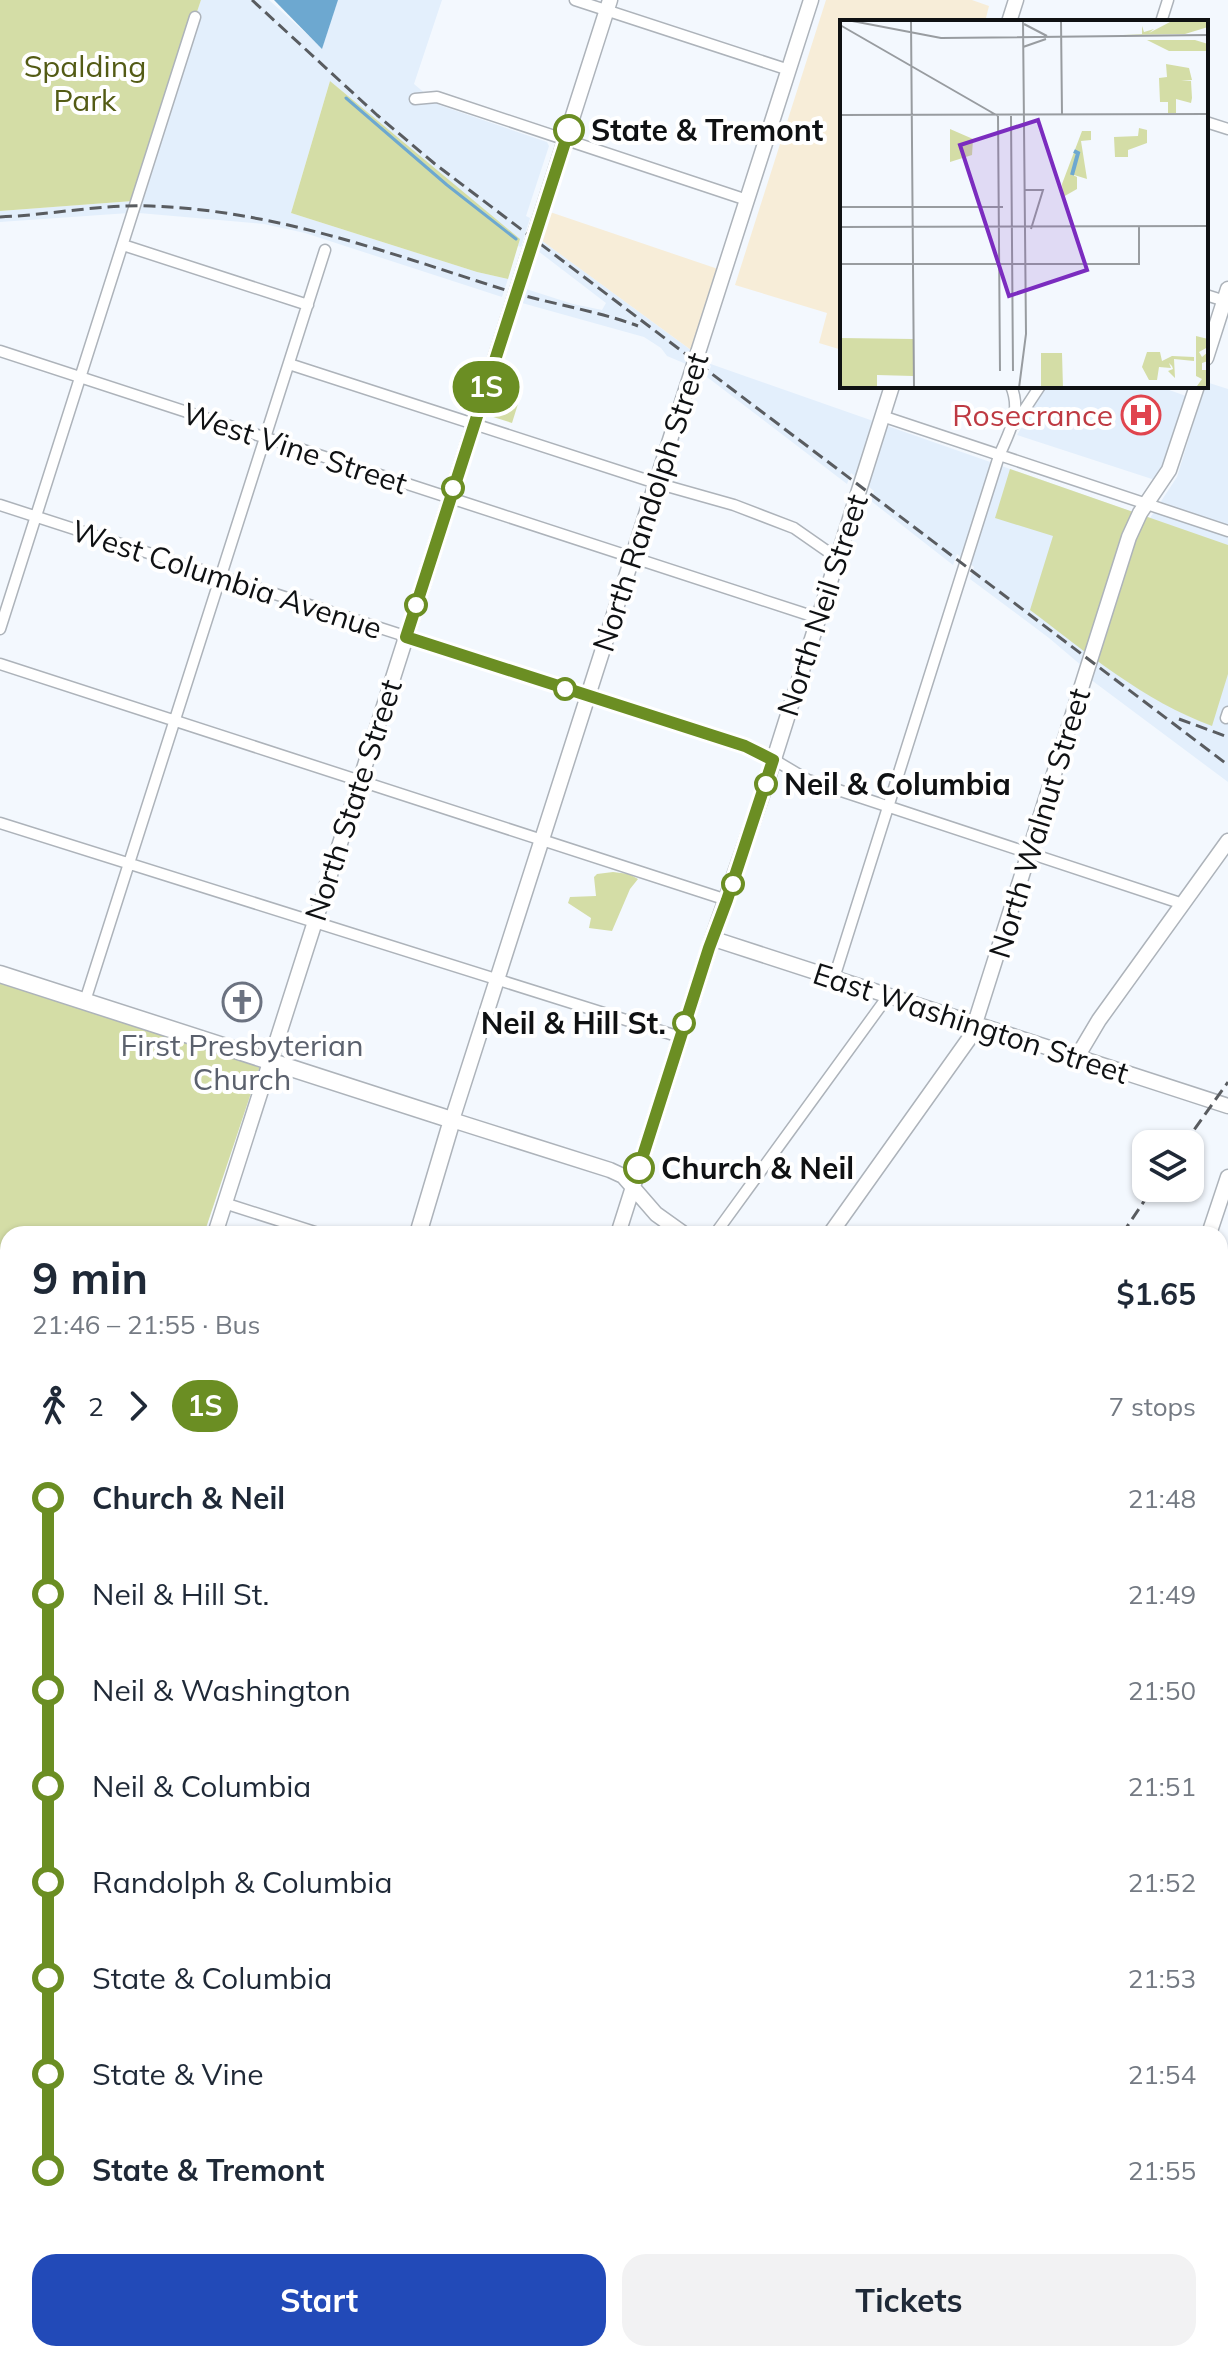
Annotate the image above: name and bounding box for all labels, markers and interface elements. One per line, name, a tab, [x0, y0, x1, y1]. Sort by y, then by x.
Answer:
inset map	[840, 20, 1208, 388]
park label: Spalding Park	[24, 47, 146, 119]
place label: State & Tremont	[591, 111, 823, 149]
marker: State & Tremont	[554, 115, 584, 145]
street label: North Randolph Street	[584, 348, 716, 656]
line badge: 1S	[450, 361, 522, 413]
text: 1S	[469, 369, 503, 404]
street label: West Vine Street	[178, 394, 412, 502]
hospital icon: Rosecrance	[1120, 394, 1162, 436]
place label: Rosecrance	[952, 396, 1113, 434]
unlabelled marker	[442, 477, 464, 499]
street label: North Neil Street	[768, 489, 876, 721]
street label: West Columbia Avenue	[67, 511, 387, 647]
unlabelled marker	[405, 594, 427, 616]
street label: North State Street	[296, 674, 410, 926]
unlabelled marker	[554, 678, 576, 700]
street label: North Walnut Street	[980, 684, 1098, 962]
place label: Neil & Columbia	[784, 765, 1011, 803]
marker: Neil & Columbia	[755, 773, 777, 795]
unlabelled marker	[722, 873, 744, 895]
street label: East Washington Street	[809, 954, 1133, 1092]
church icon: First Presbyterian Church	[221, 981, 263, 1023]
place label: Neil & Hill St.	[481, 1004, 666, 1042]
marker: Neil & Hill St.	[673, 1012, 695, 1034]
place label: First Presbyterian Church	[120, 1026, 364, 1098]
map controls	[1132, 1130, 1204, 1202]
button: layers	[1132, 1130, 1204, 1202]
place label: Church & Neil	[661, 1149, 854, 1187]
marker: Church & Neil	[624, 1153, 654, 1183]
text: 9 min	[32, 1250, 148, 1305]
text: $1.65	[1117, 1275, 1196, 1313]
text: 21:46 – 21:55 · Bus	[32, 1308, 261, 1341]
icon: walk	[32, 1384, 76, 1428]
icon: forward	[116, 1384, 160, 1428]
text: 1S	[188, 1388, 222, 1423]
text: 2	[88, 1390, 104, 1423]
text: 7 stops	[1109, 1390, 1196, 1423]
text: Church & Neil	[92, 1479, 285, 1517]
text: 21:48	[1128, 1482, 1196, 1515]
text: Neil & Hill St.	[92, 1575, 269, 1613]
text: 21:49	[1128, 1578, 1196, 1611]
text: Neil & Washington	[92, 1671, 351, 1709]
text: 21:50	[1128, 1674, 1196, 1707]
text: Neil & Columbia	[92, 1767, 311, 1805]
text: 21:51	[1128, 1770, 1196, 1803]
text: Randolph & Columbia	[92, 1863, 392, 1901]
text: 21:52	[1128, 1866, 1196, 1899]
text: State & Columbia	[92, 1959, 332, 1997]
text: 21:53	[1128, 1962, 1196, 1995]
text: State & Vine	[92, 2055, 264, 2093]
text: 21:54	[1128, 2058, 1196, 2091]
text: State & Tremont	[92, 2151, 324, 2189]
text: 21:55	[1128, 2154, 1196, 2187]
button: Start	[32, 2254, 606, 2346]
button: Tickets	[622, 2254, 1196, 2346]

